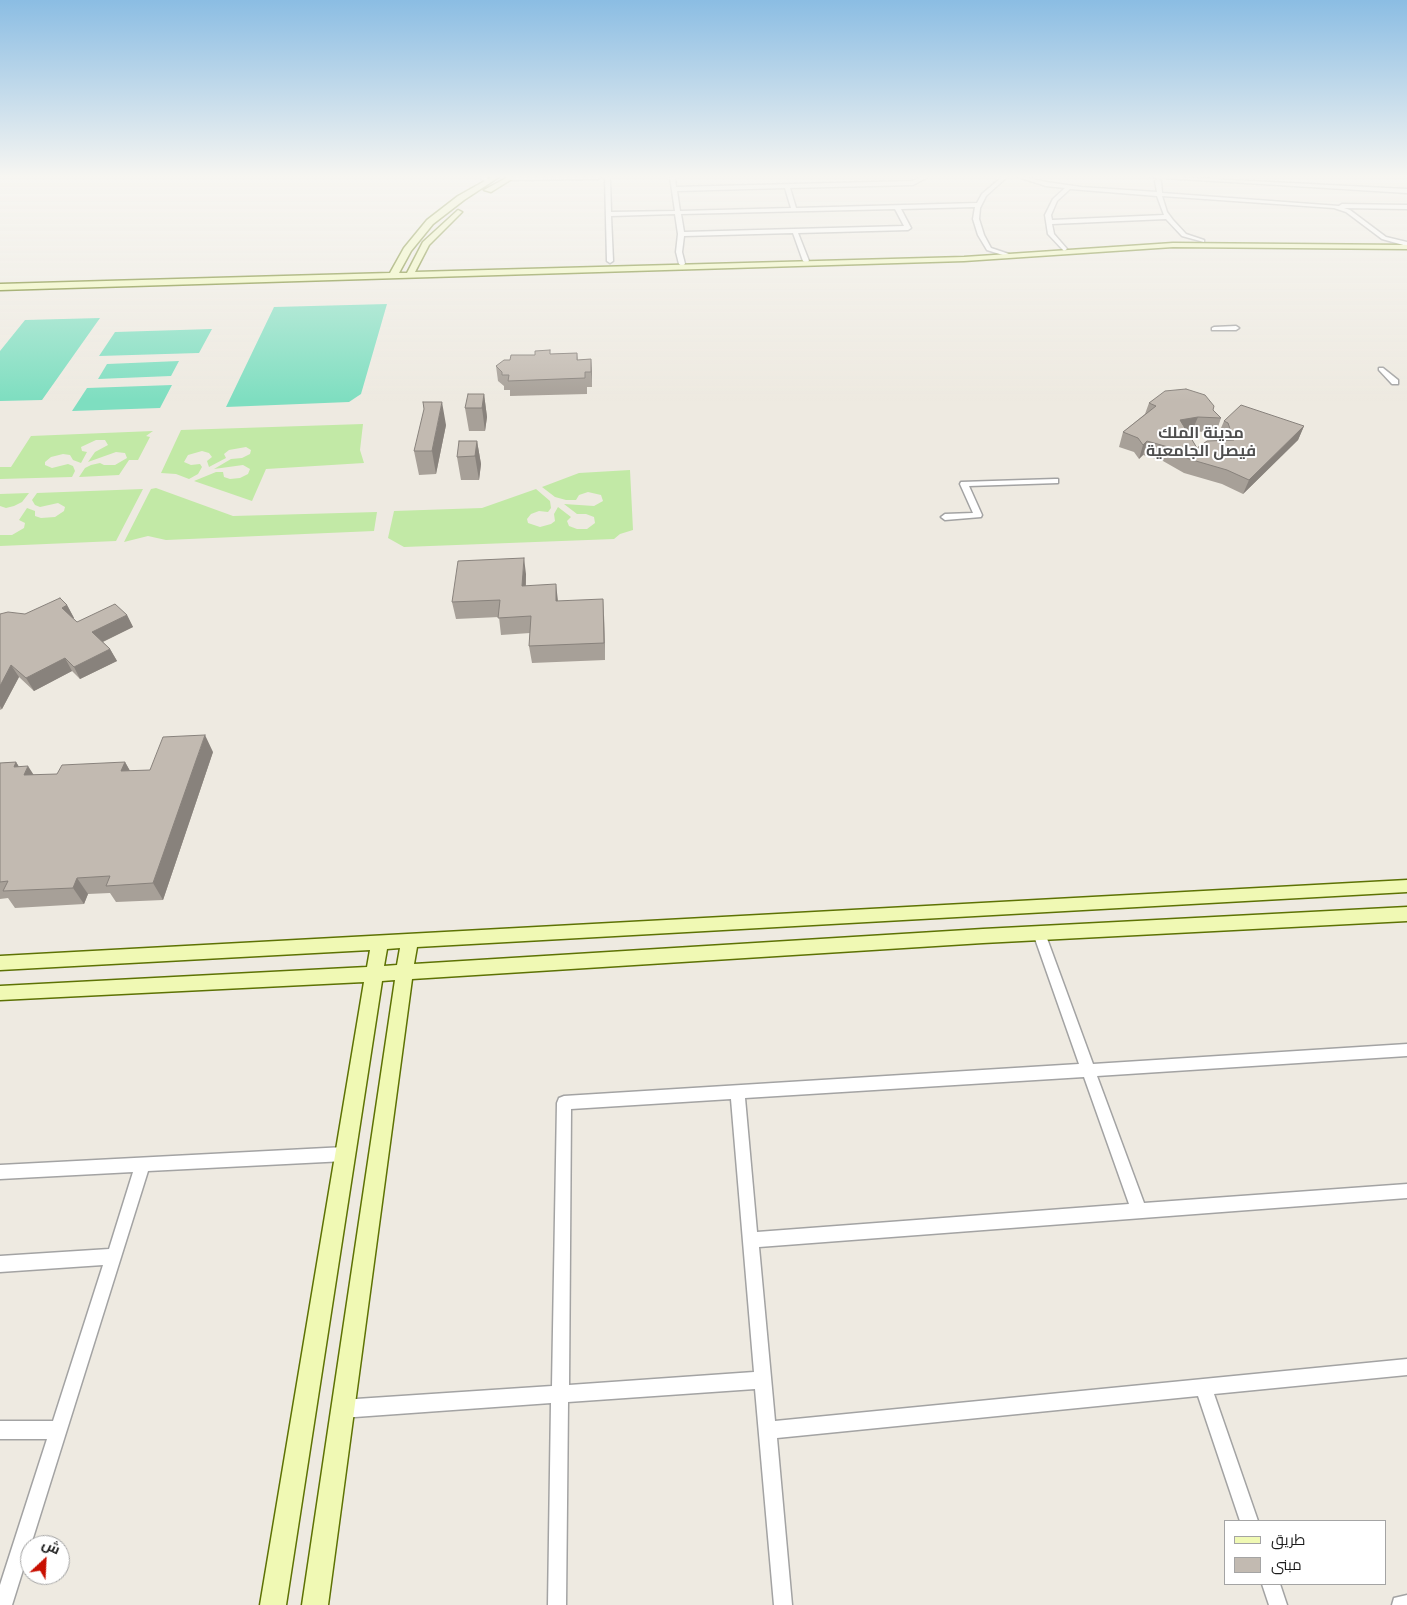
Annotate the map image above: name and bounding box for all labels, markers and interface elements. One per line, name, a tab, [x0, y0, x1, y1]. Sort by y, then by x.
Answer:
district label: مدينة الملك فيصل الجامعية	[1146, 423, 1256, 461]
legend	[1224, 1520, 1387, 1585]
text: طريق	[1271, 1531, 1305, 1549]
north arrow	[20, 1535, 70, 1585]
text: ش	[39, 1535, 63, 1558]
text: مبنى	[1271, 1556, 1302, 1574]

